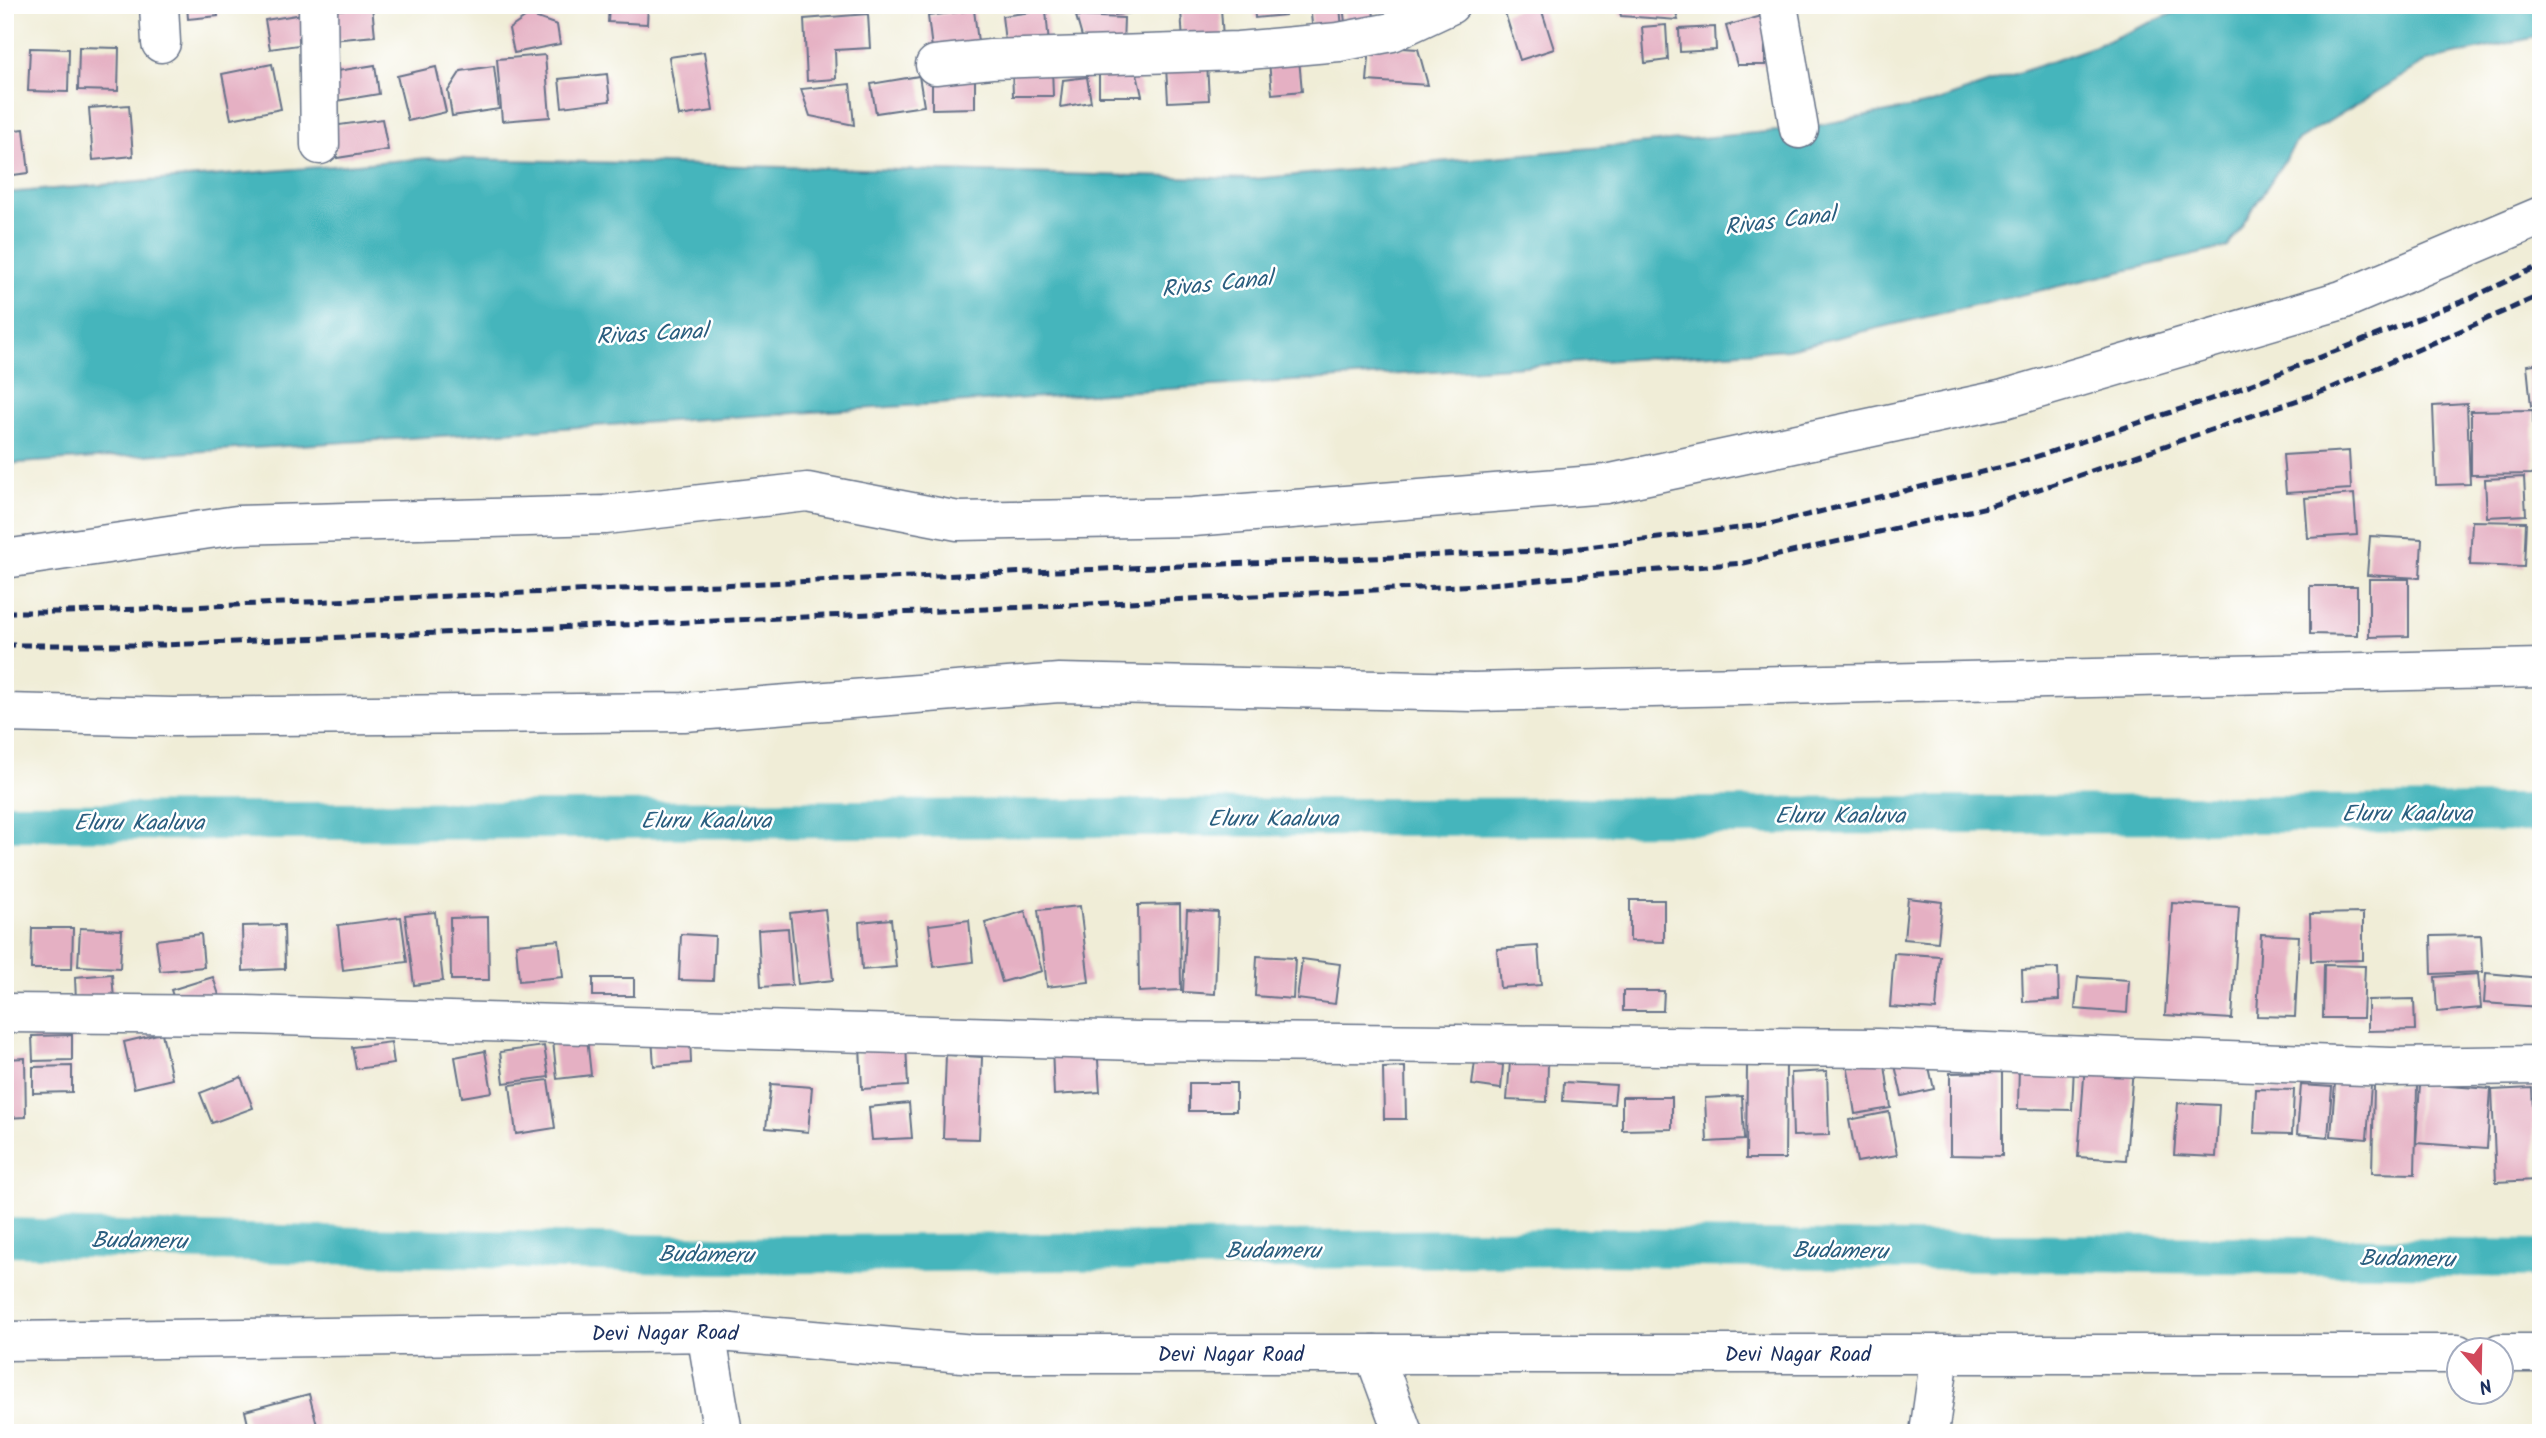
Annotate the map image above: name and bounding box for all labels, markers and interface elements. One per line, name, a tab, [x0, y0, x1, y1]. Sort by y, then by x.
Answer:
water label: Rivas Canal	[1723, 197, 1842, 247]
water label: Rivas Canal	[1160, 261, 1279, 309]
water label: Rivas Canal	[595, 314, 713, 356]
water label: Eluru Kaaluva	[2342, 797, 2474, 833]
water label: Eluru Kaaluva	[1775, 799, 1907, 835]
water label: Eluru Kaaluva	[1208, 802, 1340, 838]
water label: Eluru Kaaluva	[641, 804, 773, 840]
water label: Eluru Kaaluva	[74, 806, 206, 842]
water label: Budameru	[91, 1223, 190, 1261]
water label: Budameru	[1792, 1233, 1891, 1271]
water label: Budameru	[1225, 1234, 1324, 1270]
water label: Budameru	[658, 1237, 757, 1275]
water label: Budameru	[2359, 1241, 2458, 1279]
street label: Devi Nagar Road	[591, 1317, 740, 1352]
north arrow	[2444, 1336, 2514, 1406]
street label: Devi Nagar Road	[1158, 1339, 1305, 1372]
street label: Devi Nagar Road	[1725, 1339, 1872, 1372]
text: N	[2474, 1369, 2496, 1401]

